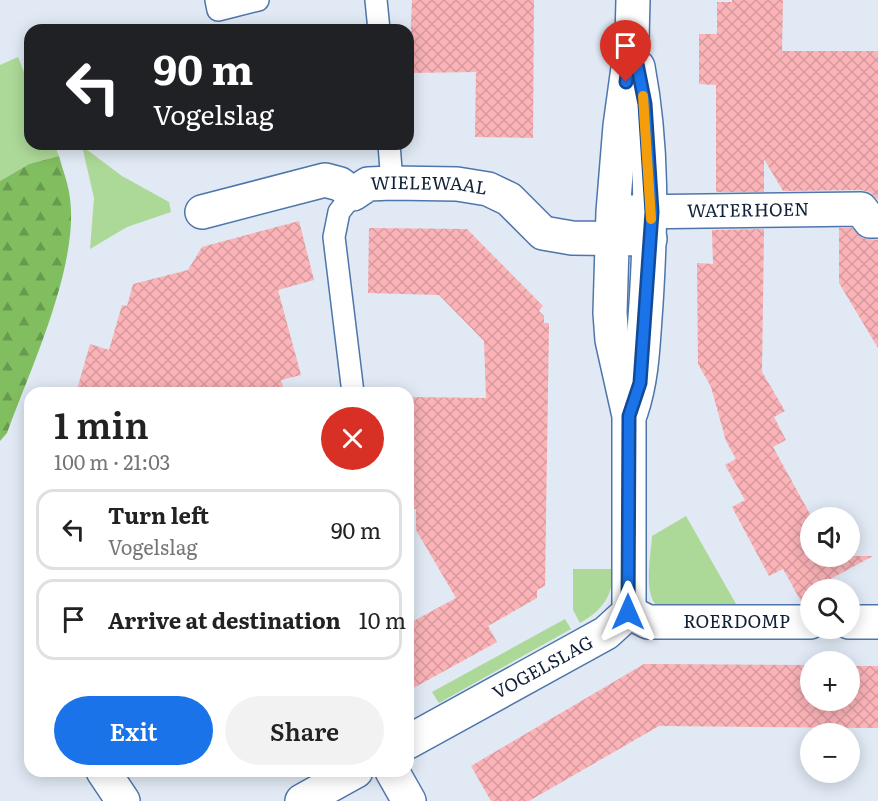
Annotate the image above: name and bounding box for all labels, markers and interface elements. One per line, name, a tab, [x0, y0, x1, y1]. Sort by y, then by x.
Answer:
pin	[600, 20, 651, 82]
icon: arrive	[609, 29, 642, 62]
text: 90 m	[153, 36, 253, 98]
icon: left	[54, 48, 132, 126]
text: Vogelslag	[153, 93, 274, 133]
street label: WIELEWAAL	[370, 168, 489, 201]
street label: WATERHOEN	[687, 195, 809, 223]
text: 1 min	[54, 397, 149, 450]
button: close	[321, 407, 384, 470]
text: 100 m · 21:03	[54, 446, 170, 476]
text: Turn left	[108, 498, 209, 531]
map controls	[800, 507, 860, 783]
button: sound	[800, 507, 860, 567]
icon: left	[57, 513, 90, 546]
text: 90 m	[331, 513, 381, 546]
text: Vogelslag	[108, 531, 198, 561]
button: search	[800, 579, 860, 639]
position arrow	[596, 580, 660, 644]
icon: arrive	[57, 603, 90, 636]
text: Arrive at destination	[108, 603, 341, 636]
text: 10 m	[359, 603, 406, 636]
street label: ROERDOMP	[683, 607, 790, 634]
street label: VOGELSLAG	[487, 628, 597, 705]
button: +	[800, 651, 860, 711]
button: Exit	[54, 696, 213, 765]
button: Share	[225, 696, 384, 765]
button: −	[800, 723, 860, 783]

